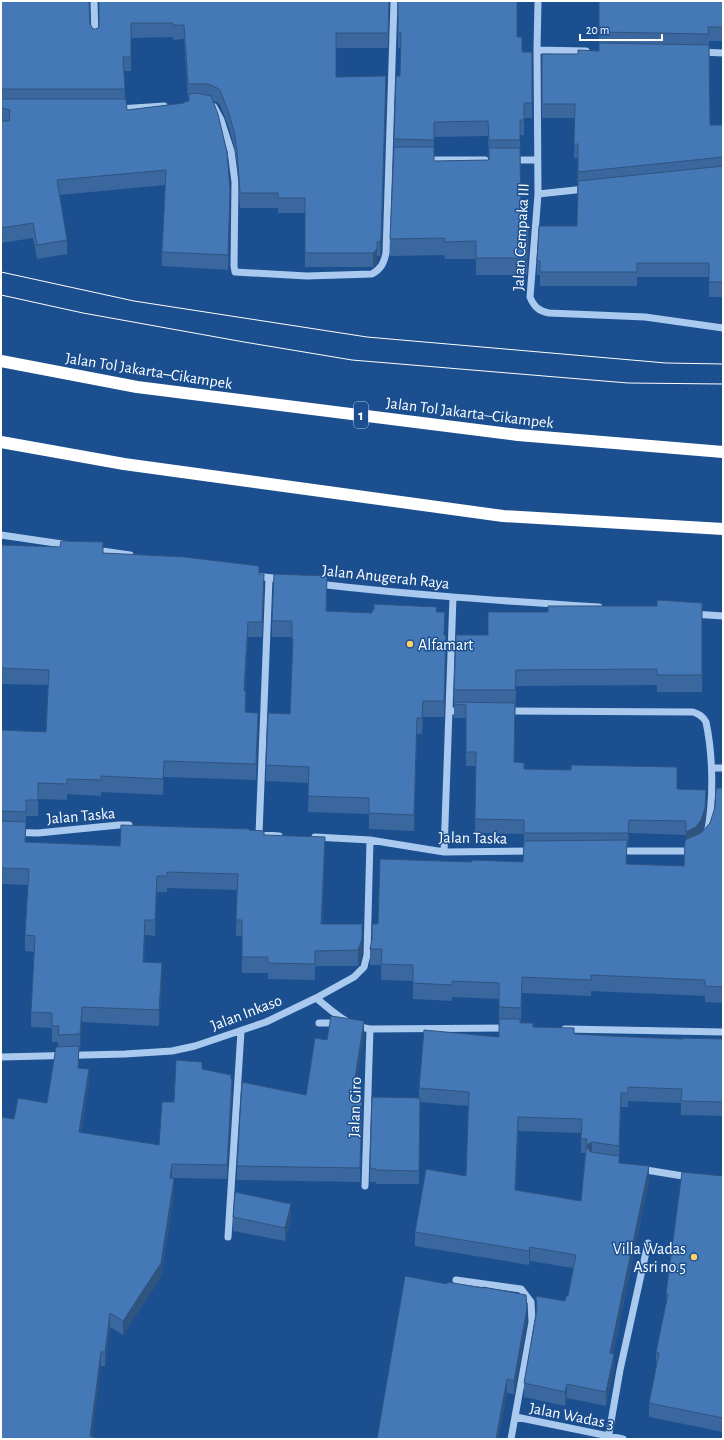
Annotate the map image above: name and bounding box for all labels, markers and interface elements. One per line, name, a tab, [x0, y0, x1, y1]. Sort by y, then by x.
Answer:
scale bar	[580, 16, 662, 42]
text: 20 m	[586, 24, 609, 36]
street label: Jalan Cempaka III	[510, 183, 532, 291]
street label: Jalan Tol Jakarta–Cikampek	[64, 350, 234, 392]
street label: Jalan Tol Jakarta–Cikampek	[385, 395, 555, 431]
road number: 1	[354, 402, 368, 428]
street label: Jalan Anugerah Raya	[321, 562, 450, 593]
place label: Alfamart	[418, 637, 473, 653]
marker: Alfamart	[405, 639, 415, 649]
street label: Jalan Taska	[46, 805, 116, 827]
street label: Jalan Taska	[439, 829, 507, 847]
street label: Jalan Inkaso	[209, 992, 284, 1034]
street label: Jalan Giro	[346, 1076, 364, 1138]
place label: Villa Wadas Asri no.5	[613, 1241, 686, 1275]
marker: Villa Wadas Asri no.5	[689, 1252, 699, 1262]
street label: Jalan Wadas 3	[528, 1400, 615, 1432]

